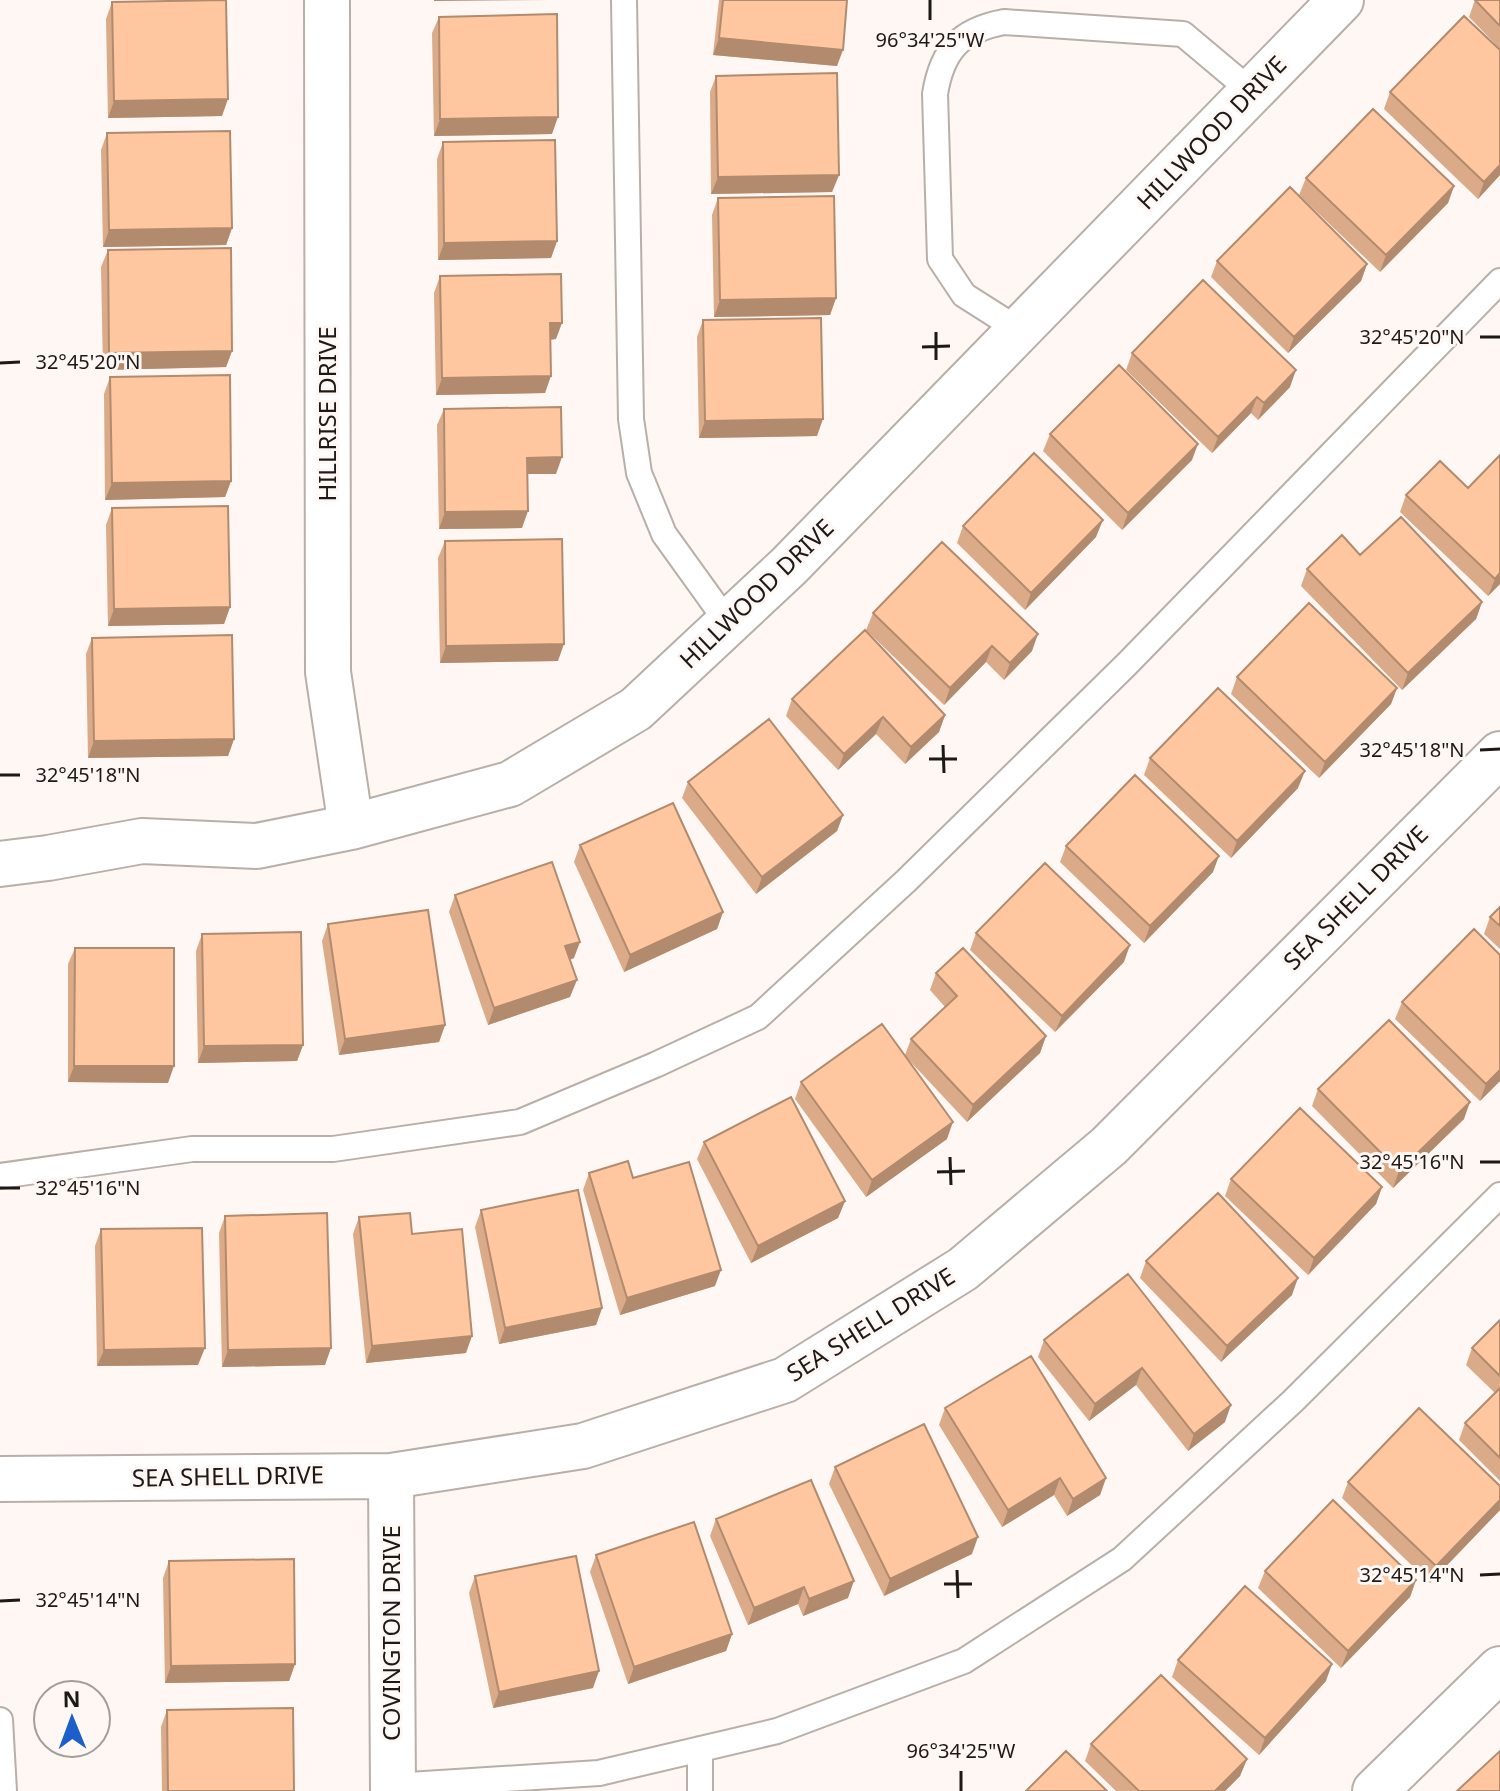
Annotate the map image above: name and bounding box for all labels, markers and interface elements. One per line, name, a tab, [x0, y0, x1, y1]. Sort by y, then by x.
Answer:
text: 96°34'25"W	[876, 26, 985, 53]
street label: HILLWOOD DRIVE	[1129, 48, 1293, 216]
text: 32°45'20"N	[1359, 323, 1465, 350]
street label: HILLRISE DRIVE	[310, 326, 343, 502]
text: 32°45'20"N	[35, 348, 141, 375]
street label: HILLWOOD DRIVE	[672, 511, 840, 675]
text: 32°45'18"N	[1359, 736, 1465, 763]
text: 32°45'18"N	[35, 761, 141, 788]
street label: SEA SHELL DRIVE	[1275, 817, 1435, 977]
text: 32°45'16"N	[1359, 1148, 1465, 1175]
text: 32°45'16"N	[35, 1174, 141, 1201]
street label: SEA SHELL DRIVE	[780, 1259, 960, 1389]
street label: SEA SHELL DRIVE	[132, 1457, 324, 1494]
street label: COVINGTON DRIVE	[374, 1525, 407, 1741]
text: 32°45'14"N	[1359, 1561, 1465, 1588]
text: 32°45'14"N	[35, 1586, 141, 1613]
north arrow	[32, 1679, 112, 1759]
text: N	[62, 1683, 81, 1713]
text: 96°34'25"W	[907, 1737, 1016, 1764]

